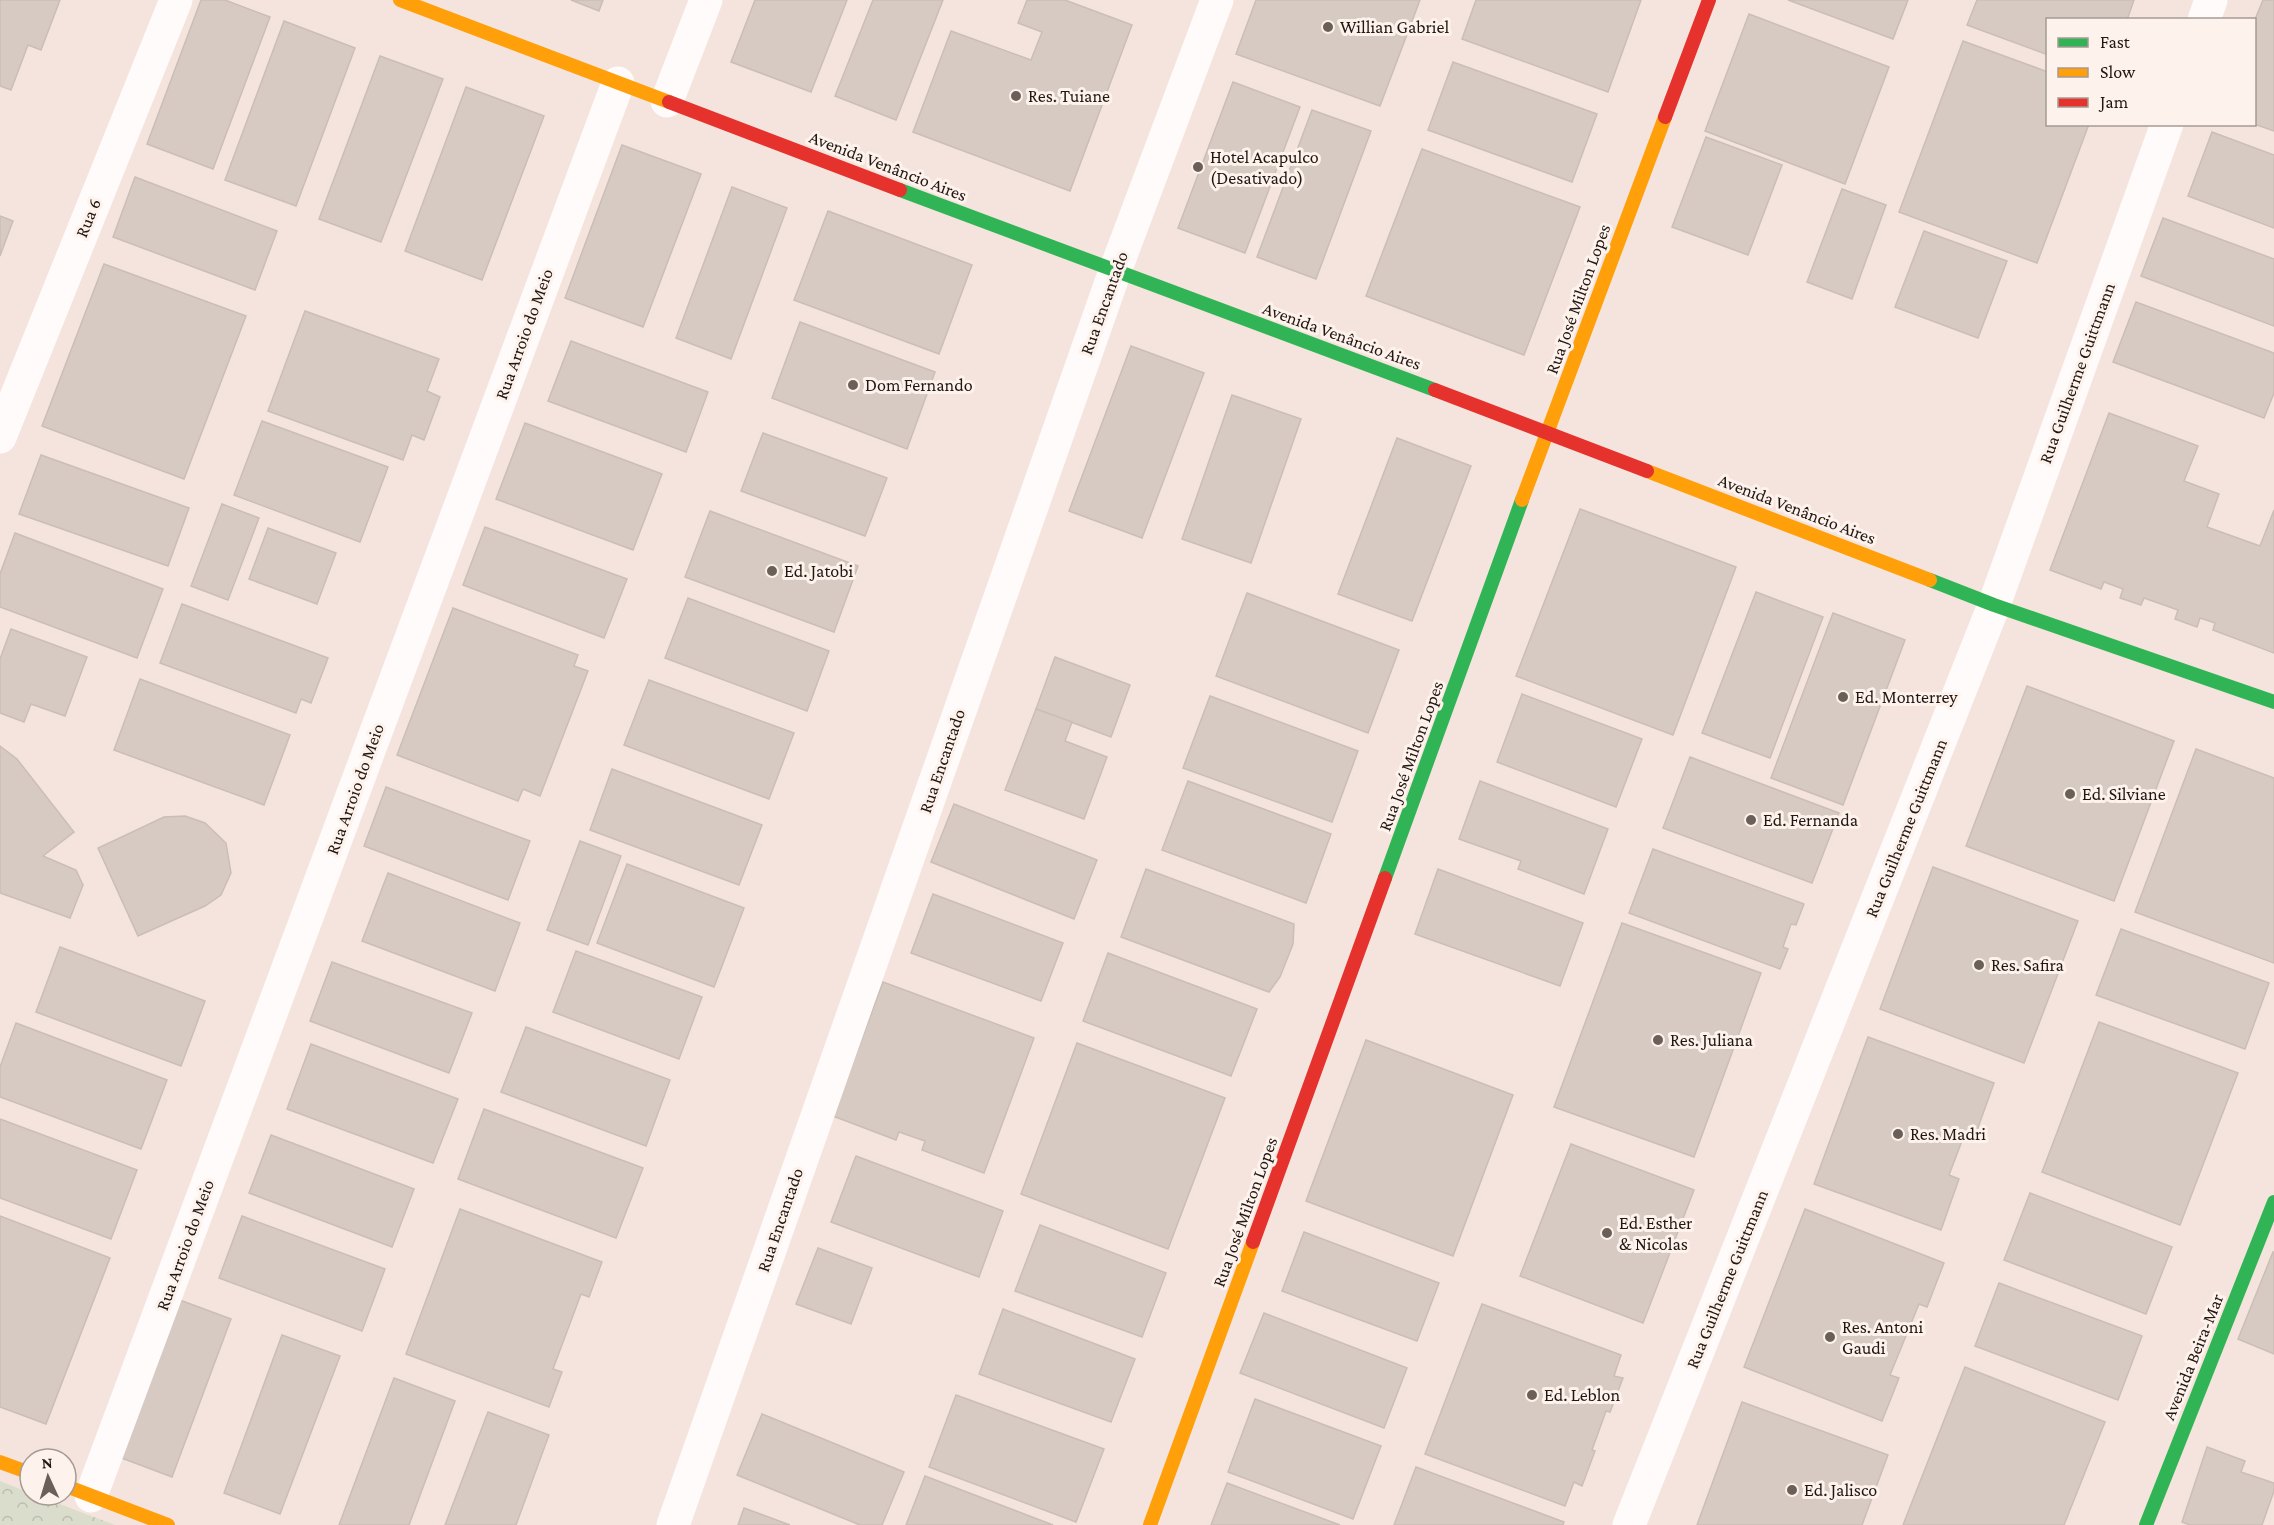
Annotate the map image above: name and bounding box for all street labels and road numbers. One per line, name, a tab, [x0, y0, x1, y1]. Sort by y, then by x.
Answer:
street label: Avenida Venâncio Aires	[806, 127, 970, 205]
street label: Rua 6	[71, 196, 105, 240]
street label: Rua José Milton Lopes	[1542, 221, 1614, 377]
street label: Rua Encantado	[1076, 249, 1132, 357]
street label: Rua Arroio do Meio	[491, 266, 557, 402]
street label: Rua Guilherme Guittmann	[2035, 280, 2119, 466]
street label: Avenida Venâncio Aires	[1260, 298, 1424, 374]
street label: Avenida Venâncio Aires	[1715, 470, 1879, 548]
street label: Rua José Milton Lopes	[1375, 678, 1447, 834]
street label: Rua Encantado	[915, 706, 969, 816]
street label: Rua Arroio do Meio	[322, 721, 388, 857]
street label: Rua Guilherme Guittmann	[1861, 735, 1951, 920]
street label: Rua José Milton Lopes	[1209, 1134, 1281, 1290]
street label: Rua Encantado	[753, 1165, 807, 1275]
street label: Rua Arroio do Meio	[152, 1177, 218, 1313]
street label: Rua Guilherme Guittmann	[1682, 1186, 1772, 1371]
street label: Avenida Beira-Mar	[2159, 1290, 2228, 1423]

